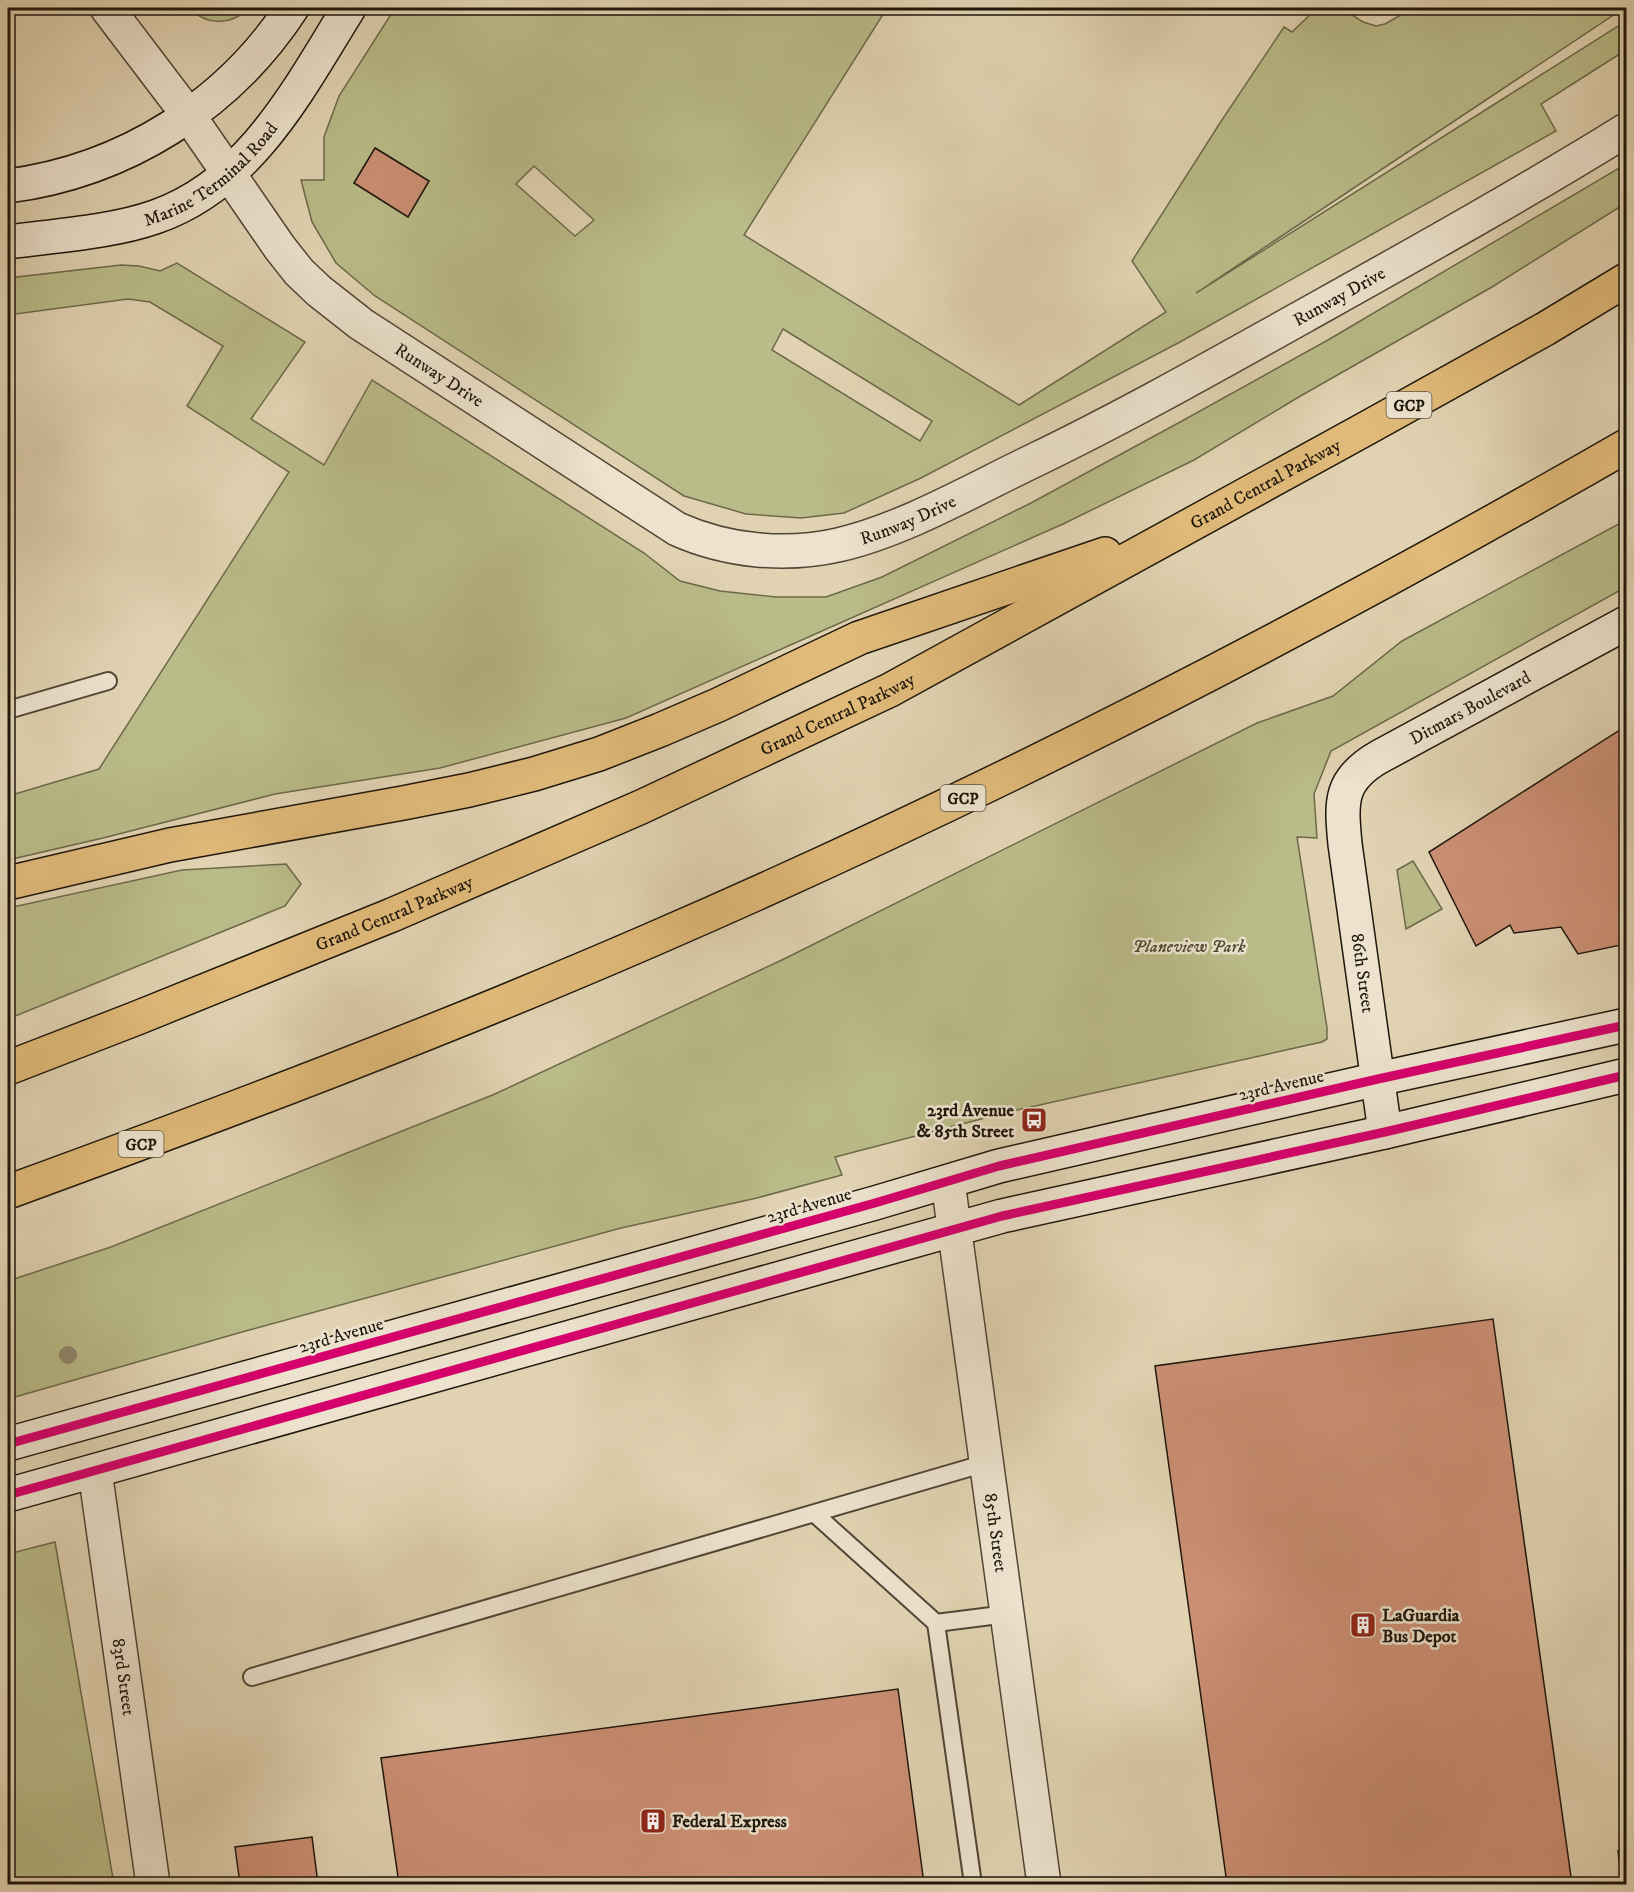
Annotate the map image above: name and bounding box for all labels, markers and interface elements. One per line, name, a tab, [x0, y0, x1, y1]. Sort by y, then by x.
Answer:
street label: Marine Terminal Road	[141, 118, 283, 232]
street label: Runway Drive	[1290, 263, 1389, 332]
street label: Runway Drive	[390, 339, 487, 413]
road number: GCP	[1386, 392, 1432, 418]
street label: Grand Central Parkway	[1187, 434, 1345, 535]
street label: Runway Drive	[858, 491, 960, 550]
street label: Ditmars Boulevard	[1406, 667, 1535, 750]
street label: Grand Central Parkway	[757, 668, 919, 761]
road number: GCP	[940, 785, 986, 811]
street label: Grand Central Parkway	[313, 871, 477, 957]
street label: 86th Street	[1346, 932, 1379, 1015]
park label: Planeview Park	[1133, 936, 1246, 958]
street label: 23rd Avenue	[1236, 1065, 1326, 1106]
place label: 23rd Avenue & 85th Street	[917, 1100, 1015, 1143]
bus stop icon: 23rd Avenue & 85th Street	[1019, 1105, 1049, 1135]
road number: GCP	[118, 1131, 164, 1157]
street label: 23rd Avenue	[764, 1183, 854, 1229]
street label: 23rd Avenue	[296, 1313, 386, 1359]
street label: 85th Street	[979, 1492, 1011, 1574]
place label: LaGuardia Bus Depot	[1382, 1605, 1460, 1648]
building icon: LaGuardia Bus Depot	[1348, 1610, 1378, 1640]
street label: 83rd Street	[107, 1637, 139, 1717]
building icon: Federal Express	[638, 1806, 668, 1836]
place label: Federal Express	[672, 1811, 787, 1833]

